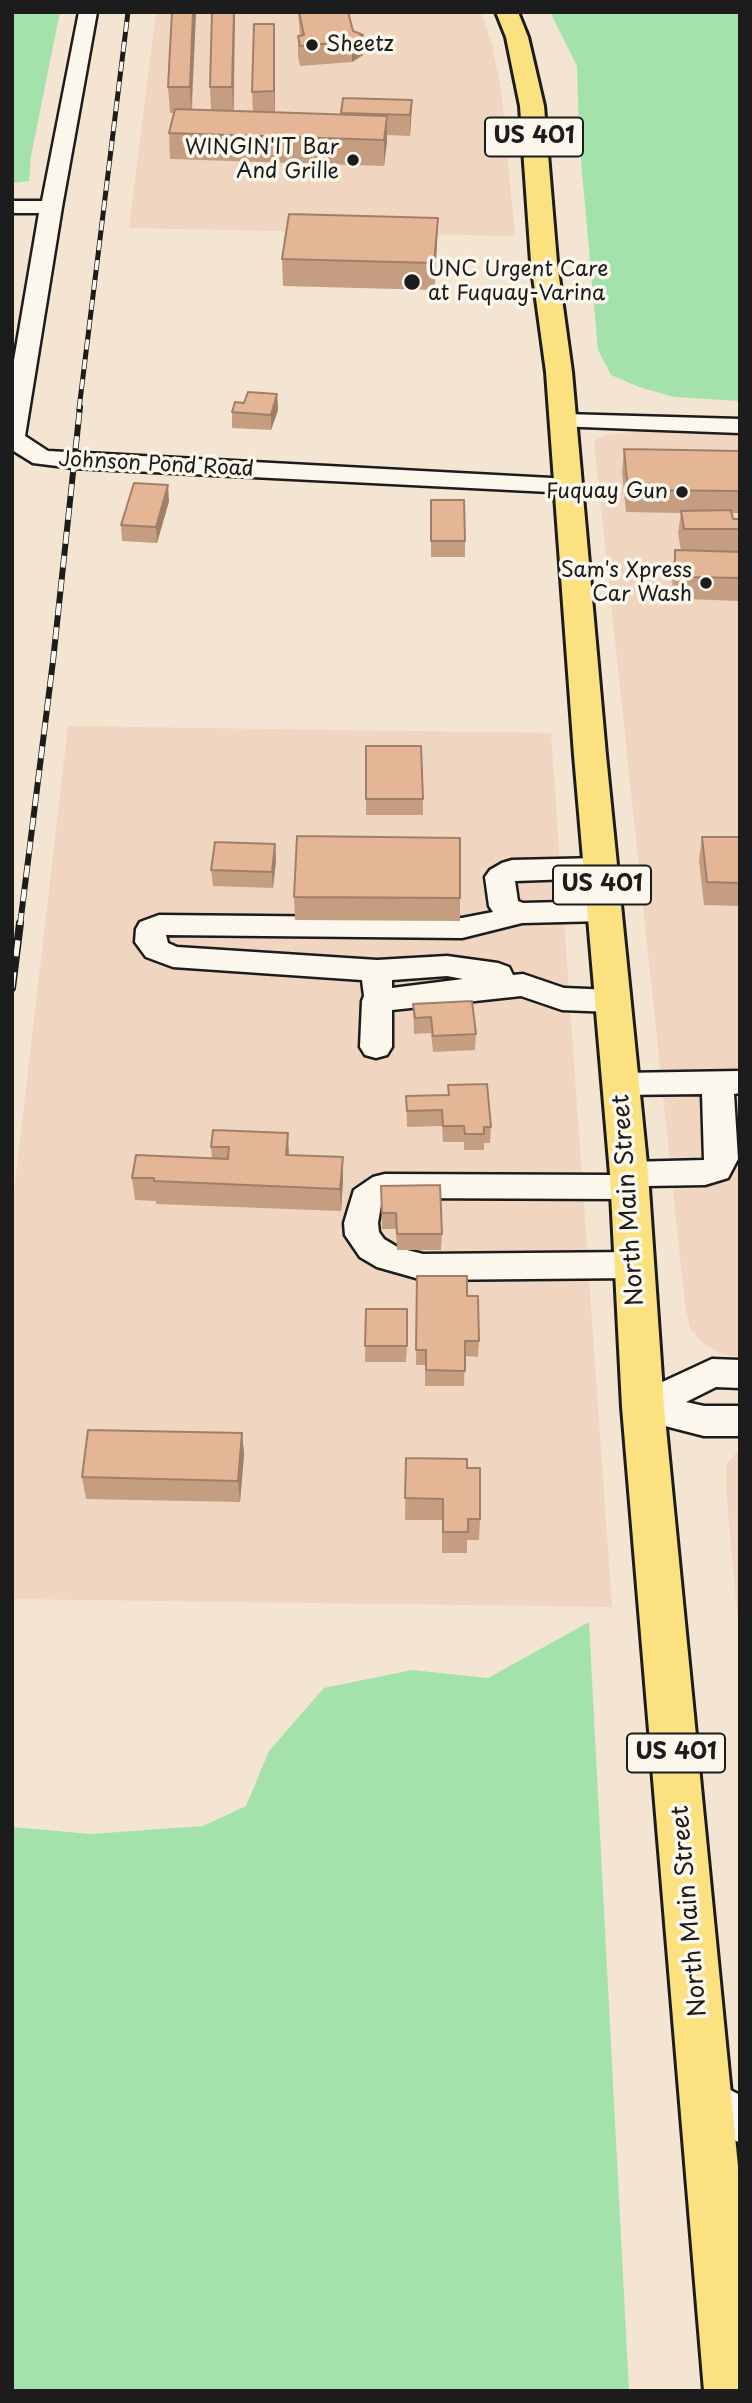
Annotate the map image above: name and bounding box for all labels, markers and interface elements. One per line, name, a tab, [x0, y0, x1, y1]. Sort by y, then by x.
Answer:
place label: Sheetz	[326, 32, 394, 58]
marker: Sheetz	[304, 37, 320, 53]
road number: US 401	[485, 118, 583, 156]
place label: WINGIN'IT Bar And Grille	[185, 135, 339, 185]
marker: WINGIN'IT Bar And Grille	[345, 152, 361, 168]
place label: UNC Urgent Care at Fuquay-Varina	[428, 257, 608, 307]
marker: UNC Urgent Care at Fuquay-Varina	[402, 272, 422, 292]
street label: Johnson Pond Road	[58, 447, 254, 483]
place label: Fuquay Gun	[546, 479, 668, 505]
marker: Fuquay Gun	[674, 484, 690, 500]
place label: Sam's Xpress Car Wash	[561, 558, 692, 608]
marker: Sam's Xpress Car Wash	[698, 575, 714, 591]
road number: US 401	[553, 866, 651, 904]
street label: North Main Street	[607, 1093, 651, 1307]
road number: US 401	[627, 1734, 725, 1772]
street label: North Main Street	[666, 1804, 714, 2018]

